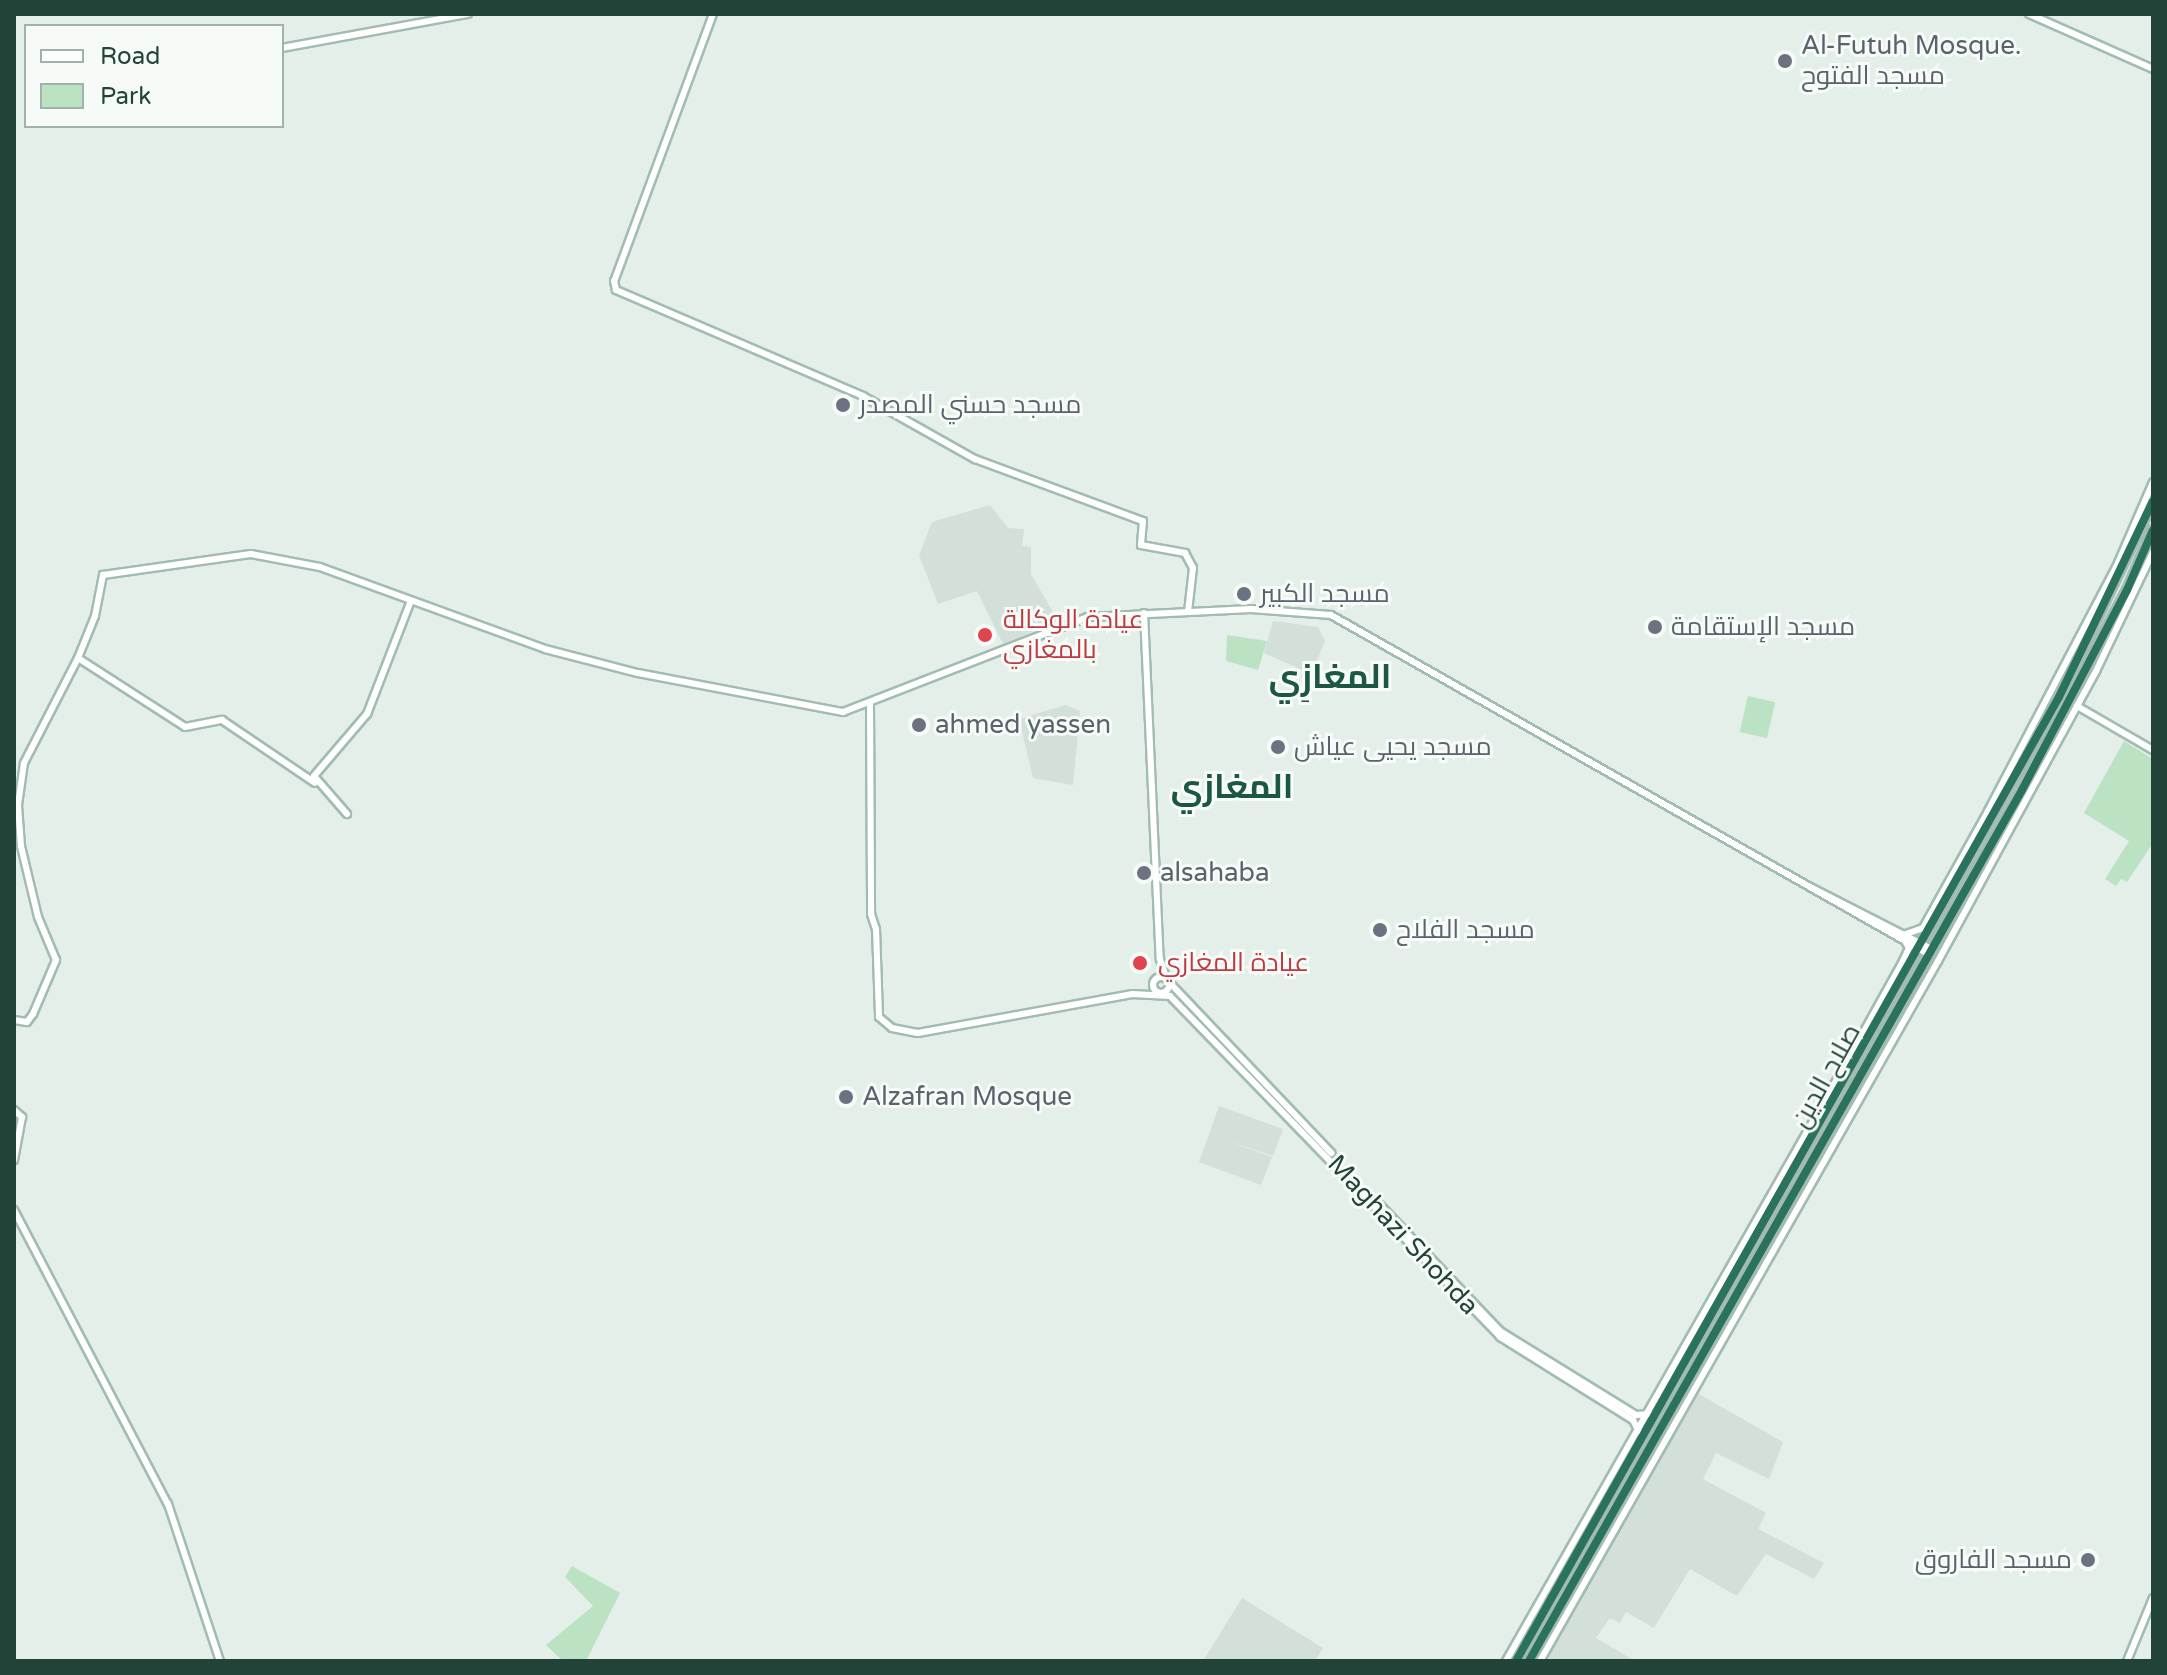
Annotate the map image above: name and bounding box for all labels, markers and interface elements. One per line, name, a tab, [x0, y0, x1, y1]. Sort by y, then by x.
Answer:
legend	[24, 24, 284, 128]
place label: Al-Futuh Mosque. مسجد الفتوح	[1801, 30, 2022, 92]
text: Road	[100, 42, 160, 71]
marker: Al-Futuh Mosque. مسجد الفتوح	[1776, 52, 1794, 70]
text: Park	[100, 82, 151, 111]
place label: مسجد حسني المصدر	[859, 389, 1081, 421]
marker: مسجد حسني المصدر	[834, 396, 852, 414]
place label: مسجد الكبير	[1260, 578, 1390, 610]
marker: مسجد الكبير	[1235, 585, 1253, 603]
place label: عيادة الوكالة بالمغازي	[1003, 604, 1143, 666]
place label: مسجد الإستقامة	[1671, 611, 1855, 643]
marker: مسجد الإستقامة	[1646, 618, 1664, 636]
marker: عيادة الوكالة بالمغازي	[974, 624, 996, 646]
district label: المغازِي	[1269, 658, 1391, 698]
place label: ahmed yassen	[935, 709, 1111, 741]
marker: ahmed yassen	[910, 716, 928, 734]
place label: مسجد يحيى عياش	[1294, 731, 1492, 763]
marker: مسجد يحيى عياش	[1269, 738, 1287, 756]
district label: المغازي	[1171, 768, 1293, 808]
place label: alsahaba	[1160, 857, 1270, 889]
marker: alsahaba	[1135, 864, 1153, 882]
place label: مسجد الفلاح	[1396, 914, 1535, 946]
marker: مسجد الفلاح	[1371, 921, 1389, 939]
place label: عيادة المغازي	[1158, 947, 1309, 979]
marker: عيادة المغازي	[1129, 952, 1151, 974]
street label: صلاح الدين	[1785, 1019, 1867, 1133]
place label: Alzafran Mosque	[862, 1081, 1072, 1113]
marker: Alzafran Mosque	[837, 1088, 855, 1106]
street label: Maghazi Shohda	[1321, 1149, 1485, 1321]
place label: مسجد الفاروق	[1915, 1544, 2072, 1576]
marker: مسجد الفاروق	[2079, 1551, 2097, 1569]

